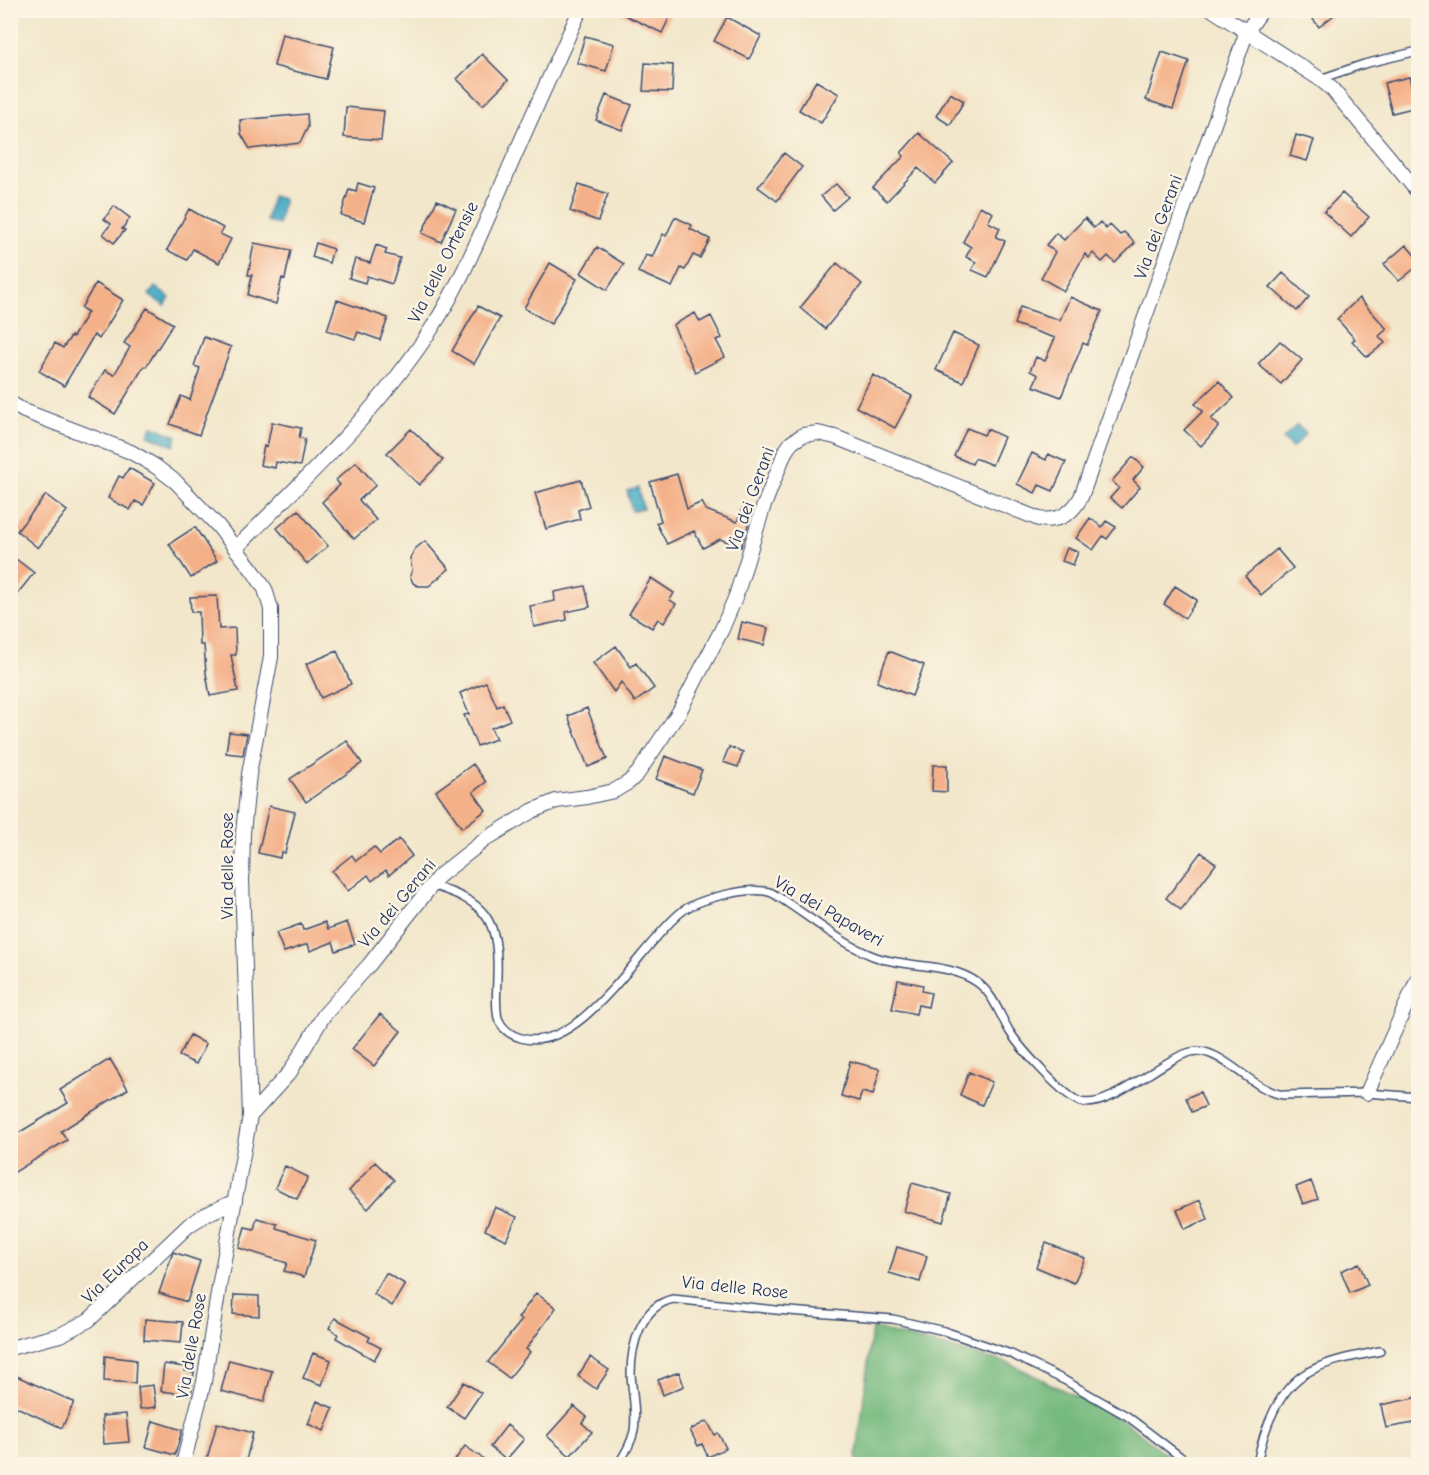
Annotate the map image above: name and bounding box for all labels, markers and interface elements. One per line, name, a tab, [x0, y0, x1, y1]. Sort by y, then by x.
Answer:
street label: Via dei Gerani	[1130, 172, 1187, 282]
street label: Via delle Ortensie	[404, 198, 483, 326]
street label: Via dei Gerani	[722, 444, 779, 554]
street label: Via delle Rose	[217, 813, 238, 919]
street label: Via dei Gerani	[354, 855, 441, 952]
street label: Via dei Papaveri	[770, 872, 887, 951]
street label: Via Europa	[78, 1235, 153, 1308]
street label: Via delle Rose	[681, 1271, 789, 1304]
street label: Via delle Rose	[172, 1292, 211, 1401]

